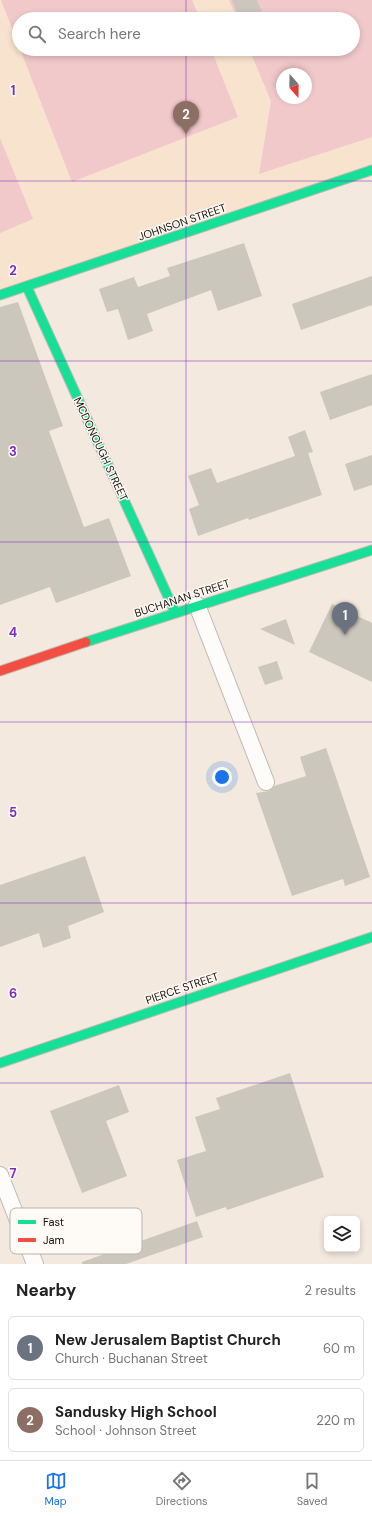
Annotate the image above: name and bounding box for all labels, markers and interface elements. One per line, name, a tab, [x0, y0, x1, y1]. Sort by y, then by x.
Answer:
search box	[12, 12, 360, 56]
icon: search	[26, 23, 48, 45]
text: Search here	[58, 24, 141, 44]
north arrow	[276, 68, 312, 104]
text: 1	[11, 82, 15, 99]
pin: 2	[173, 101, 199, 134]
street label: JOHNSON STREET	[136, 200, 228, 244]
text: 2	[9, 262, 17, 279]
street label: MCDONOUGH STREET	[71, 395, 131, 503]
text: 3	[9, 443, 17, 460]
street label: BUCHANAN STREET	[133, 576, 231, 620]
pin: 1	[332, 602, 358, 635]
text: 4	[9, 624, 17, 641]
your location	[212, 767, 232, 787]
text: 5	[9, 804, 17, 821]
street label: PIERCE STREET	[144, 969, 220, 1007]
text: 6	[9, 985, 17, 1002]
text: 7	[10, 1165, 17, 1182]
legend	[10, 1208, 142, 1254]
text: Fast	[43, 1215, 64, 1229]
map controls	[324, 1216, 360, 1252]
button: layers	[324, 1216, 360, 1252]
text: Jam	[43, 1233, 64, 1247]
text: Nearby	[16, 1279, 76, 1301]
text: 2 results	[305, 1282, 356, 1299]
text: New Jerusalem Baptist Church	[55, 1330, 281, 1350]
text: 1	[28, 1340, 32, 1357]
text: 60 m	[323, 1340, 355, 1357]
text: Church · Buchanan Street	[55, 1350, 208, 1367]
text: Sandusky High School	[55, 1402, 217, 1422]
text: 2	[26, 1412, 34, 1429]
text: 220 m	[316, 1412, 355, 1429]
text: School · Johnson Street	[55, 1422, 196, 1439]
tab: Map	[45, 1470, 67, 1508]
tab: Directions	[156, 1470, 208, 1508]
tab: Saved	[297, 1470, 327, 1508]

